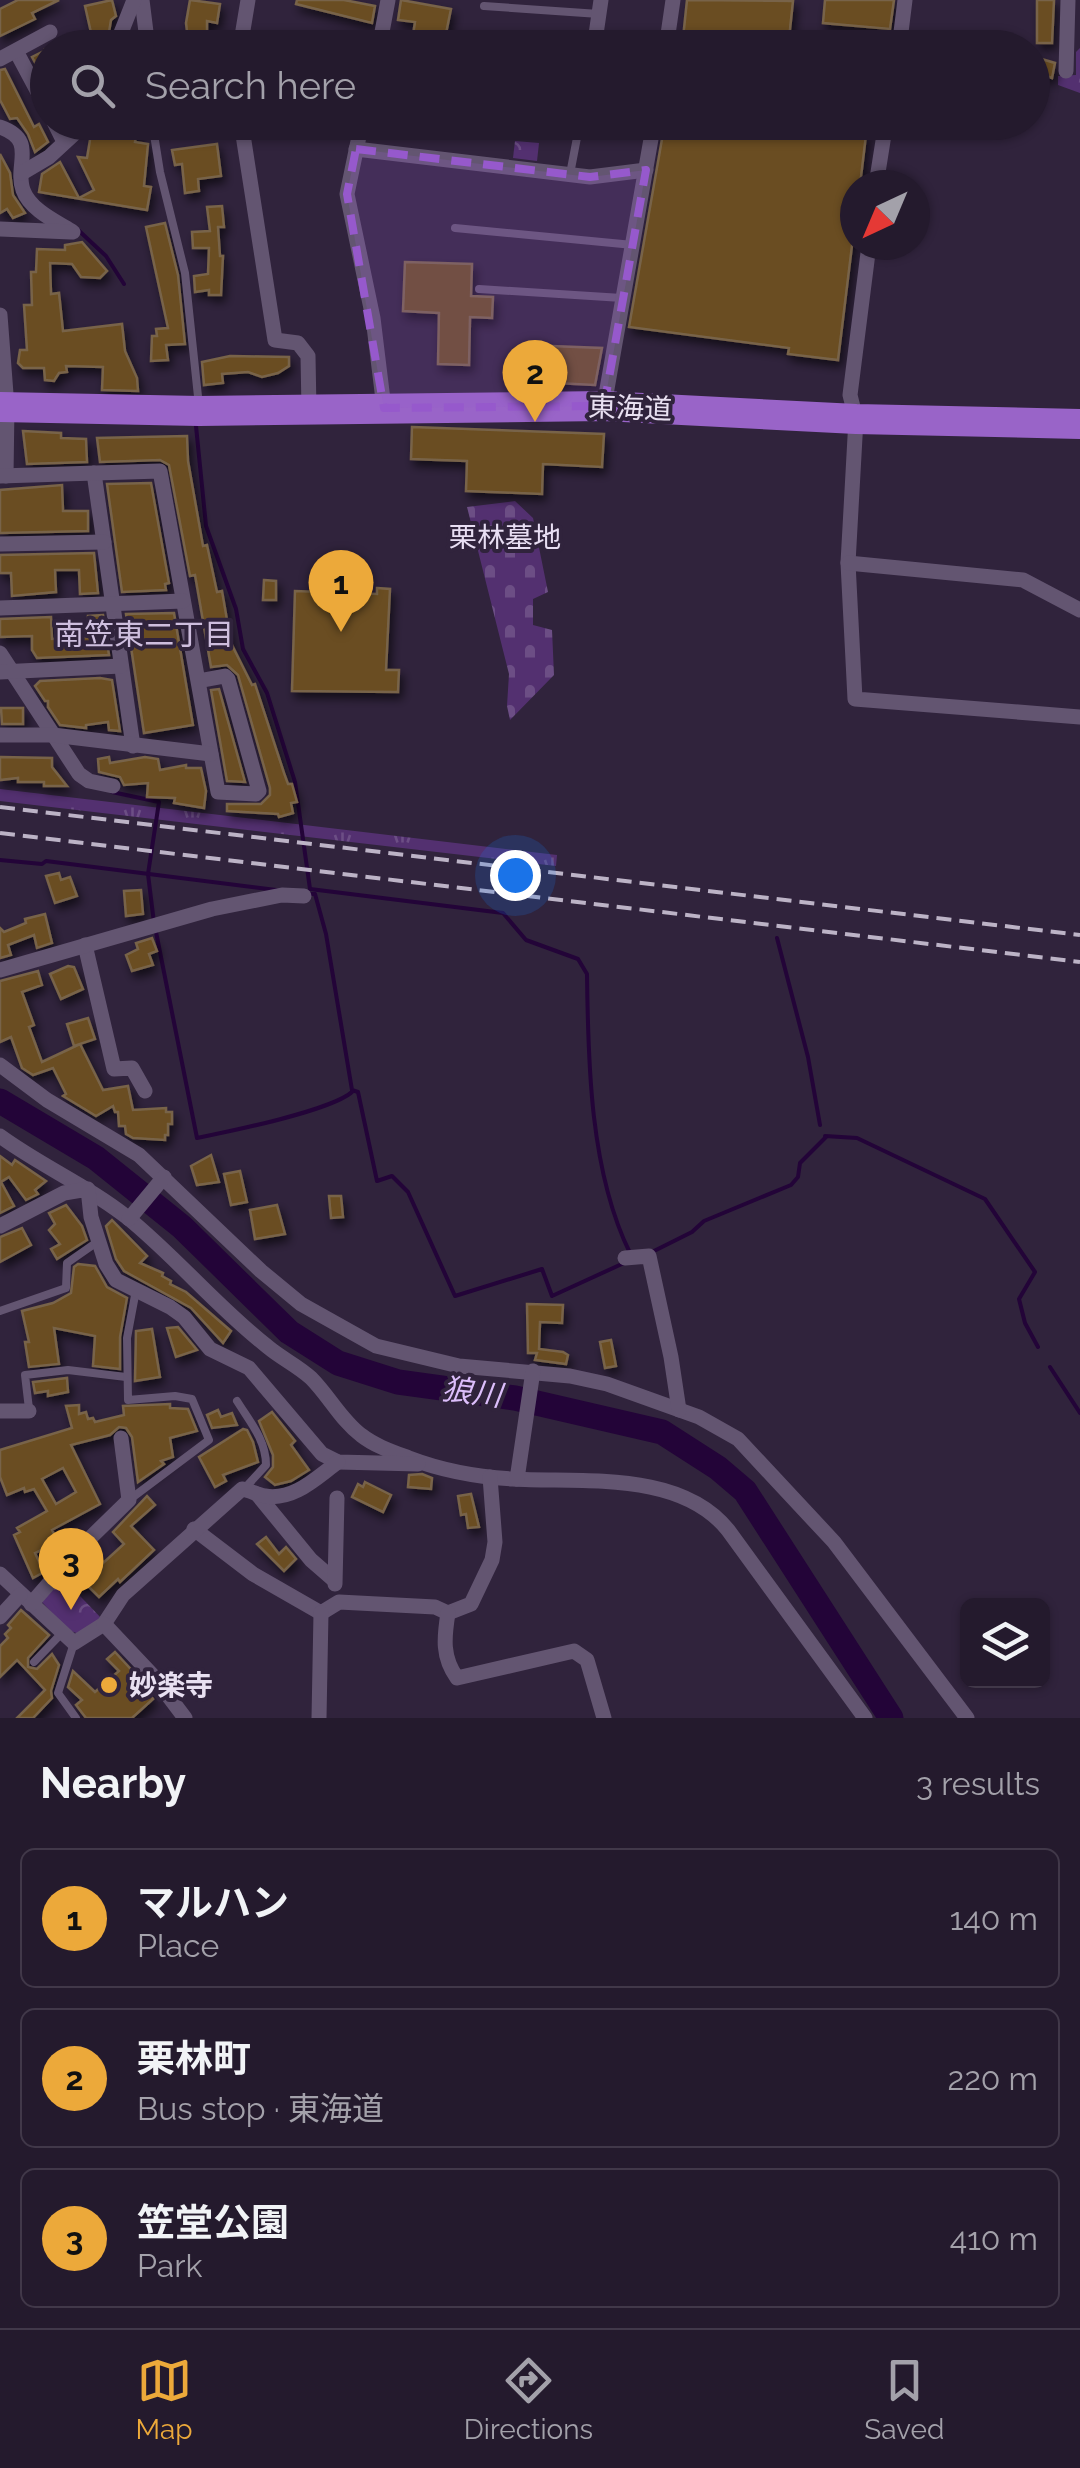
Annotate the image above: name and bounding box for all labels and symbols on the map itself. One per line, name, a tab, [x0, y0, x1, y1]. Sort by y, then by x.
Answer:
north arrow	[840, 170, 930, 260]
pin: 2	[502, 340, 568, 422]
street label: 東海道	[587, 390, 673, 426]
park label: 栗林墓地	[449, 521, 561, 554]
pin: 1	[308, 550, 374, 632]
district label: 南笠東二丁目	[54, 617, 234, 652]
your location	[490, 850, 541, 901]
water label: 狼川	[440, 1371, 507, 1413]
pin: 3	[38, 1528, 104, 1610]
place label: 妙楽寺	[129, 1669, 213, 1702]
marker: 妙楽寺	[98, 1674, 120, 1696]

